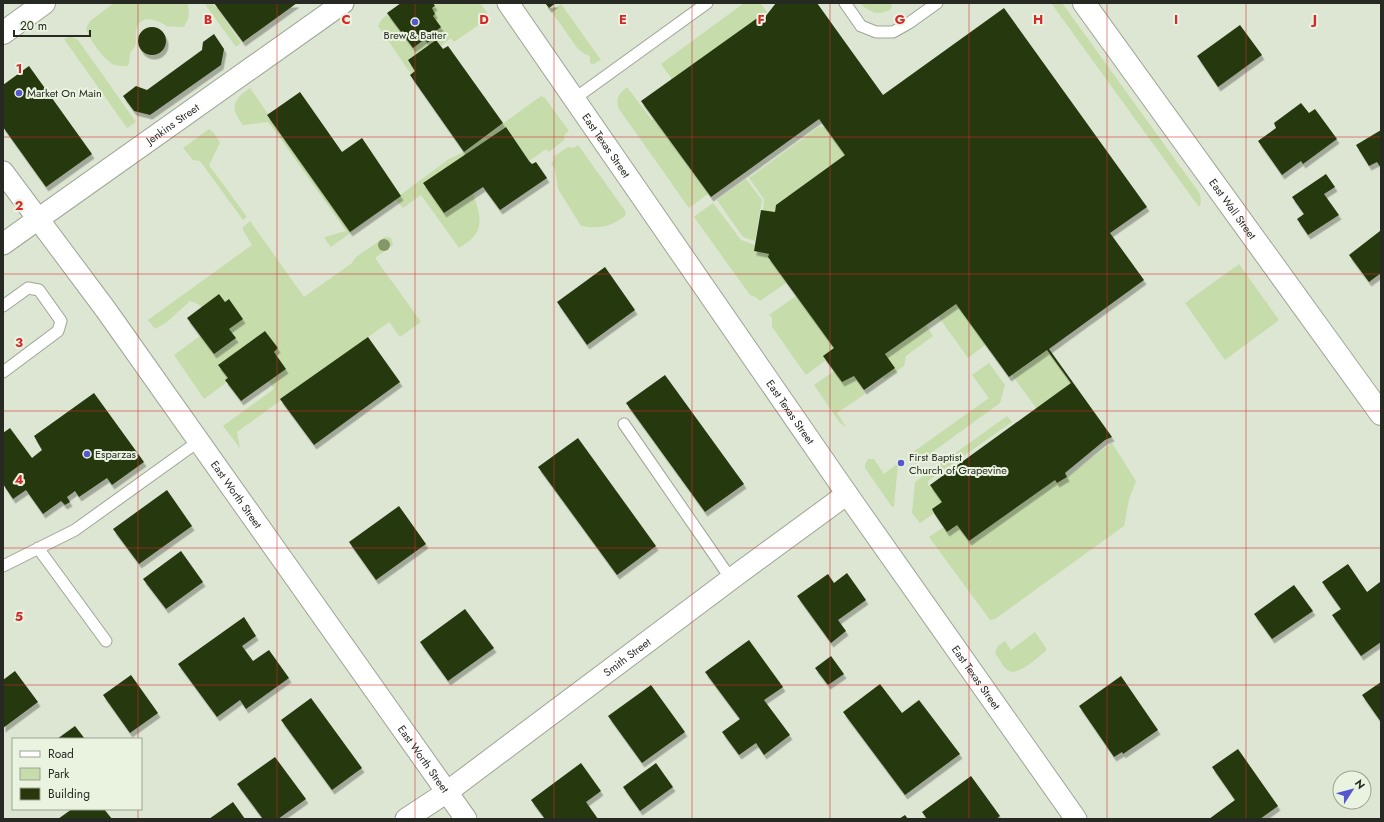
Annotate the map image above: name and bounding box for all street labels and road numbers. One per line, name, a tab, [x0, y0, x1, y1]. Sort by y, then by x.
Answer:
street label: Jenkins Street	[141, 99, 203, 149]
street label: East Texas Street	[578, 110, 634, 181]
street label: East Wall Street	[1205, 175, 1260, 243]
street label: East Texas Street	[762, 377, 819, 448]
street label: East Worth Street	[207, 457, 266, 532]
street label: Smith Street	[600, 634, 654, 680]
street label: East Texas Street	[948, 642, 1005, 713]
street label: East Worth Street	[394, 722, 453, 796]

